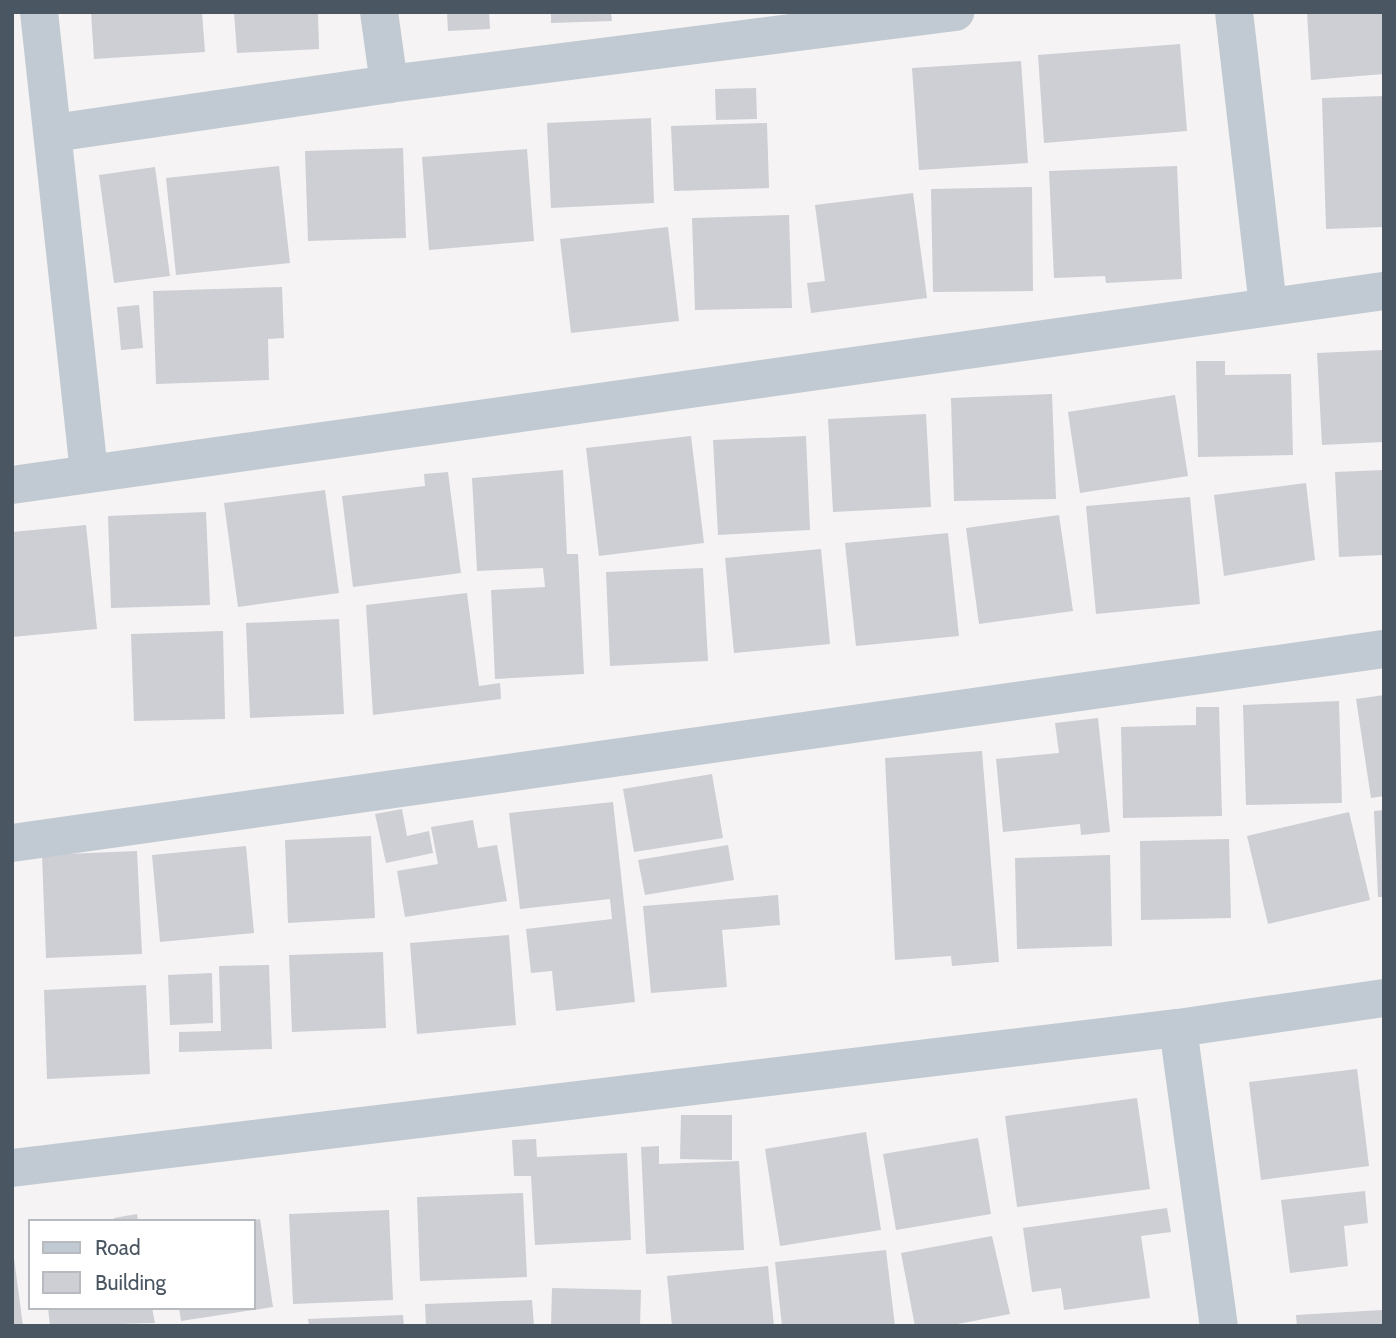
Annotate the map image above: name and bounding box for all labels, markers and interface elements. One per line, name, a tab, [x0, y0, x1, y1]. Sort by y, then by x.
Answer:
legend	[28, 1219, 256, 1310]
text: Road	[95, 1235, 141, 1260]
text: Building	[95, 1270, 166, 1295]

